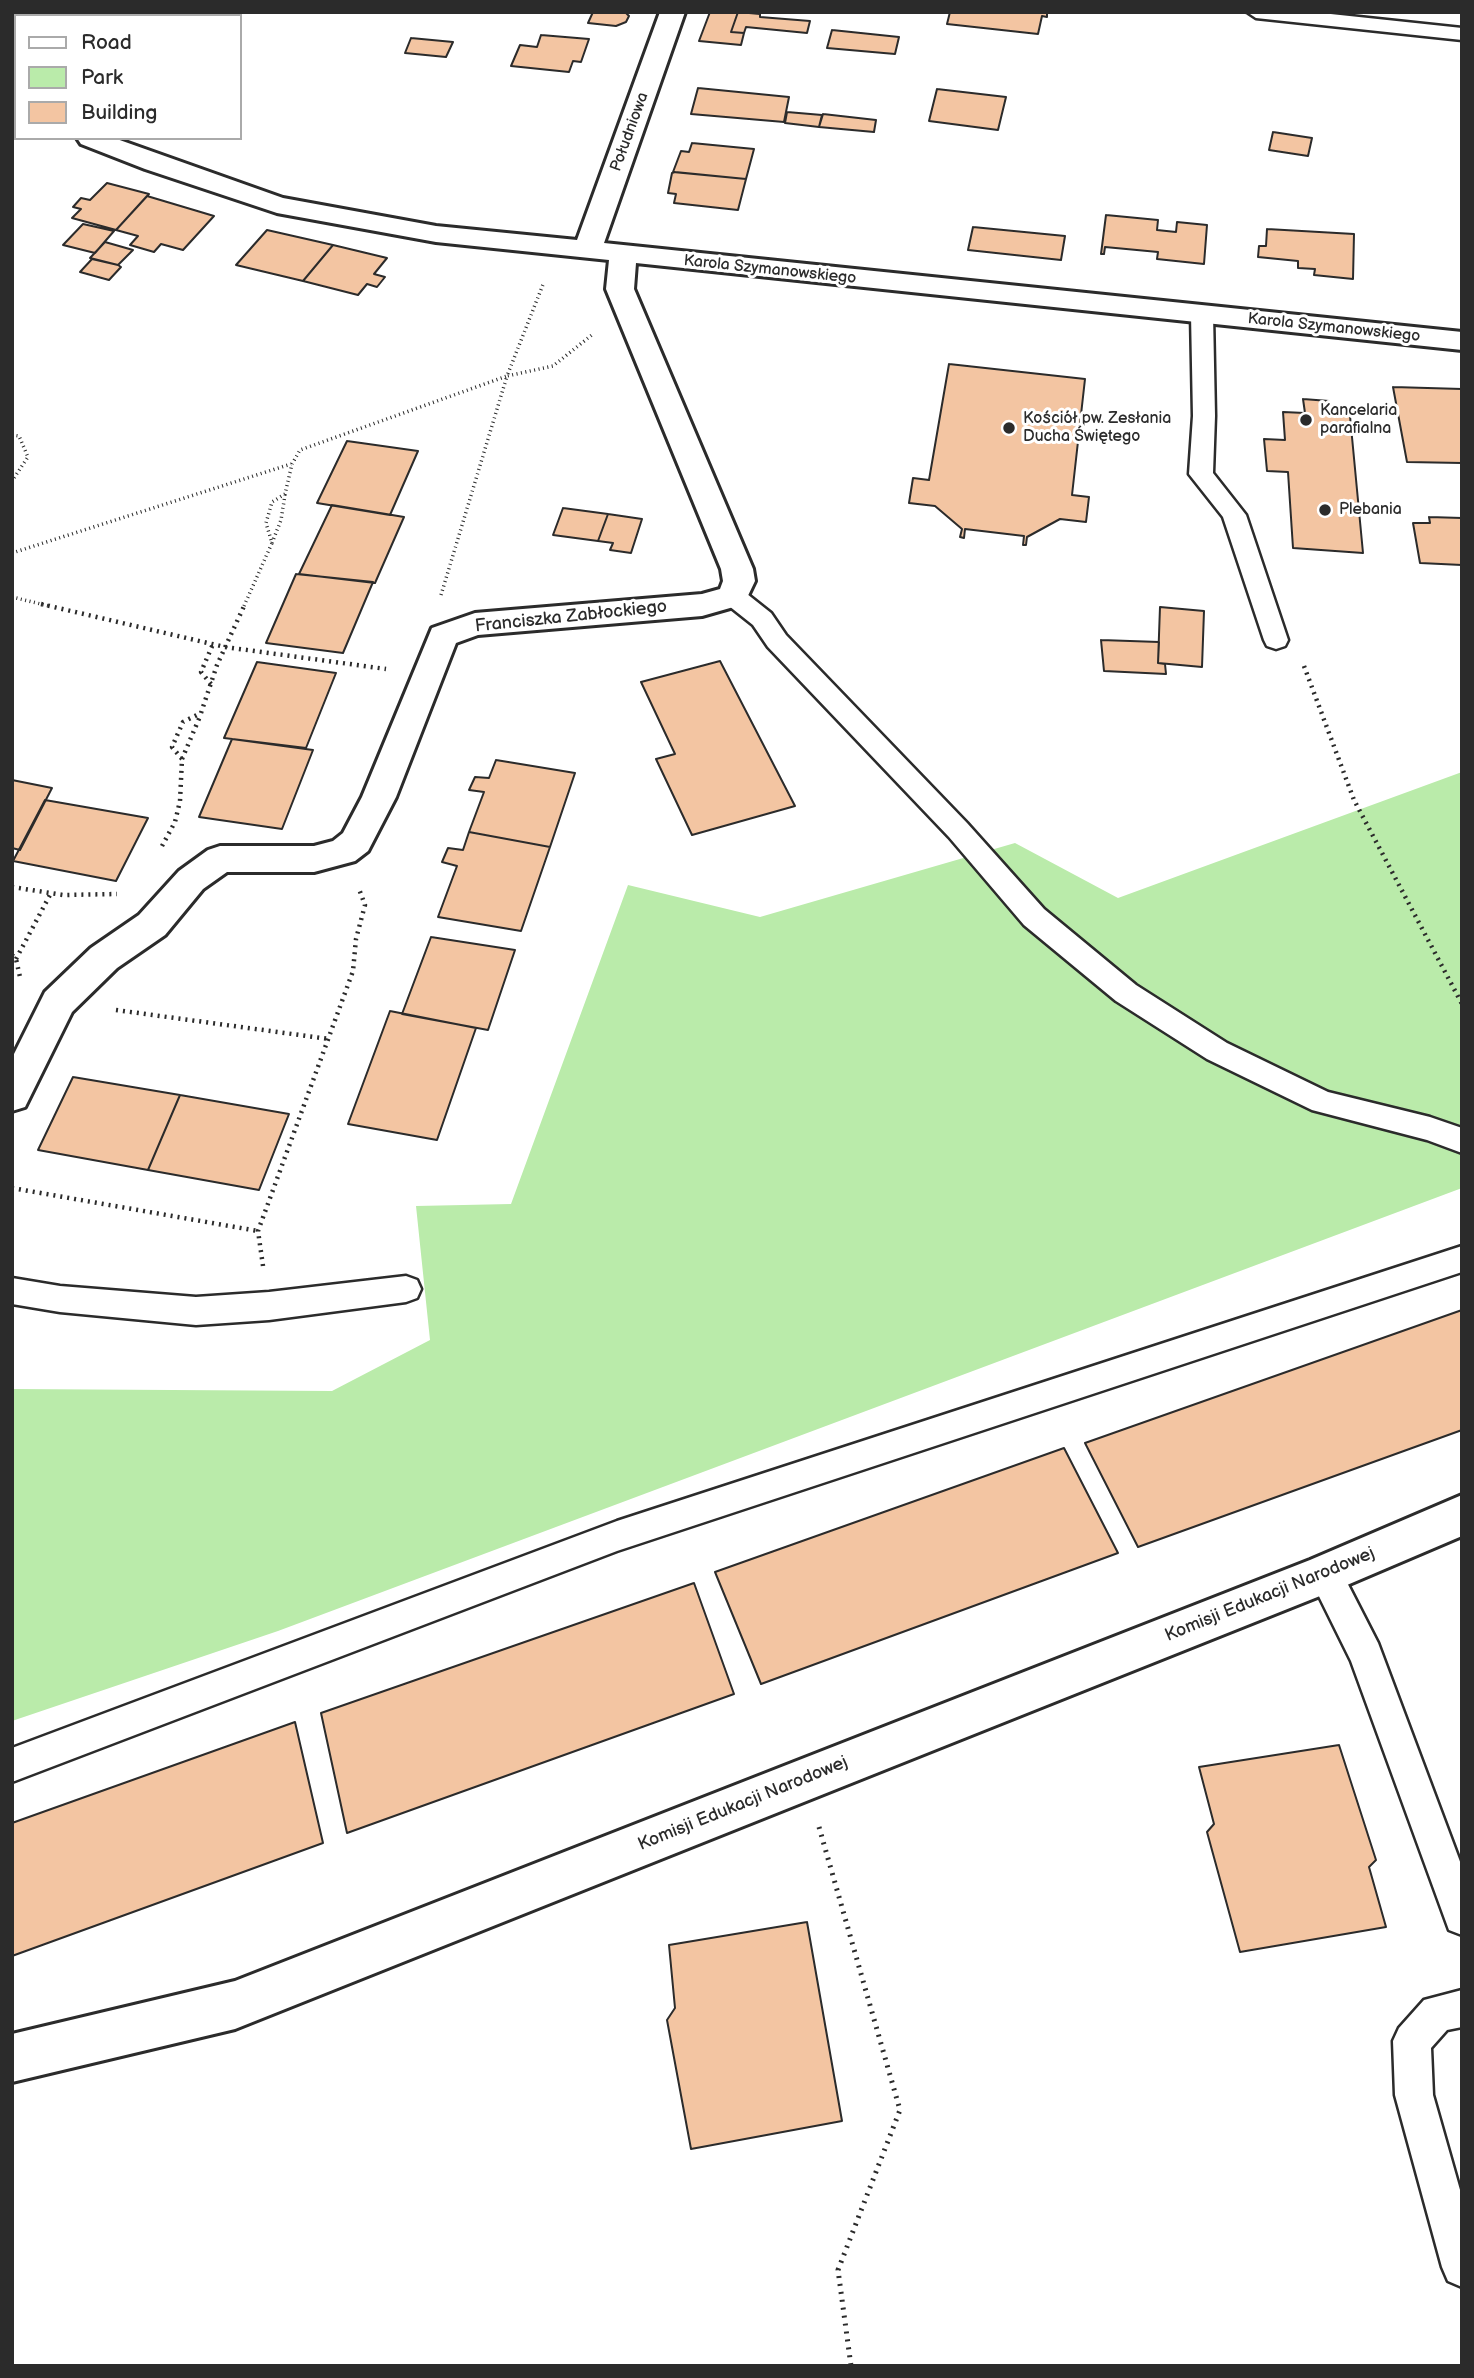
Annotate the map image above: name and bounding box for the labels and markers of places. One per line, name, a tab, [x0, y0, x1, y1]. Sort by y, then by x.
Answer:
place label: Kancelaria parafialna	[1320, 401, 1397, 439]
place label: Kościół pw. Zesłania Ducha Świętego	[1023, 409, 1171, 447]
marker: Kancelaria parafialna	[1298, 412, 1314, 428]
marker: Kościół pw. Zesłania Ducha Świętego	[1001, 420, 1017, 436]
place label: Plebania	[1339, 500, 1402, 520]
marker: Plebania	[1317, 502, 1333, 518]

